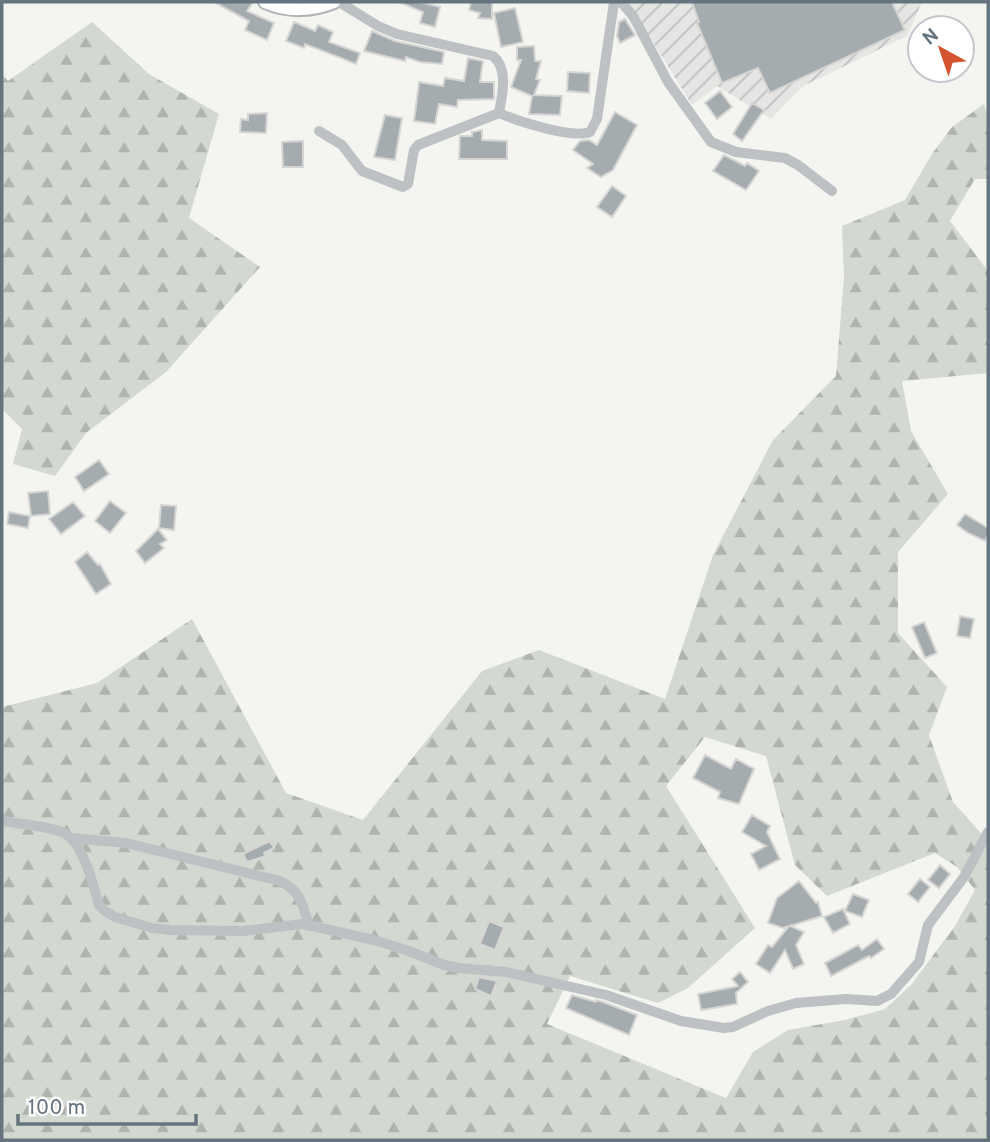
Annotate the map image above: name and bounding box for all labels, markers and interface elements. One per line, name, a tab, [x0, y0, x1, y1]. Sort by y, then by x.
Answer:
north arrow	[906, 14, 976, 84]
text: N	[918, 24, 944, 51]
scale bar	[18, 1082, 196, 1126]
text: 100 m	[28, 1095, 85, 1122]

